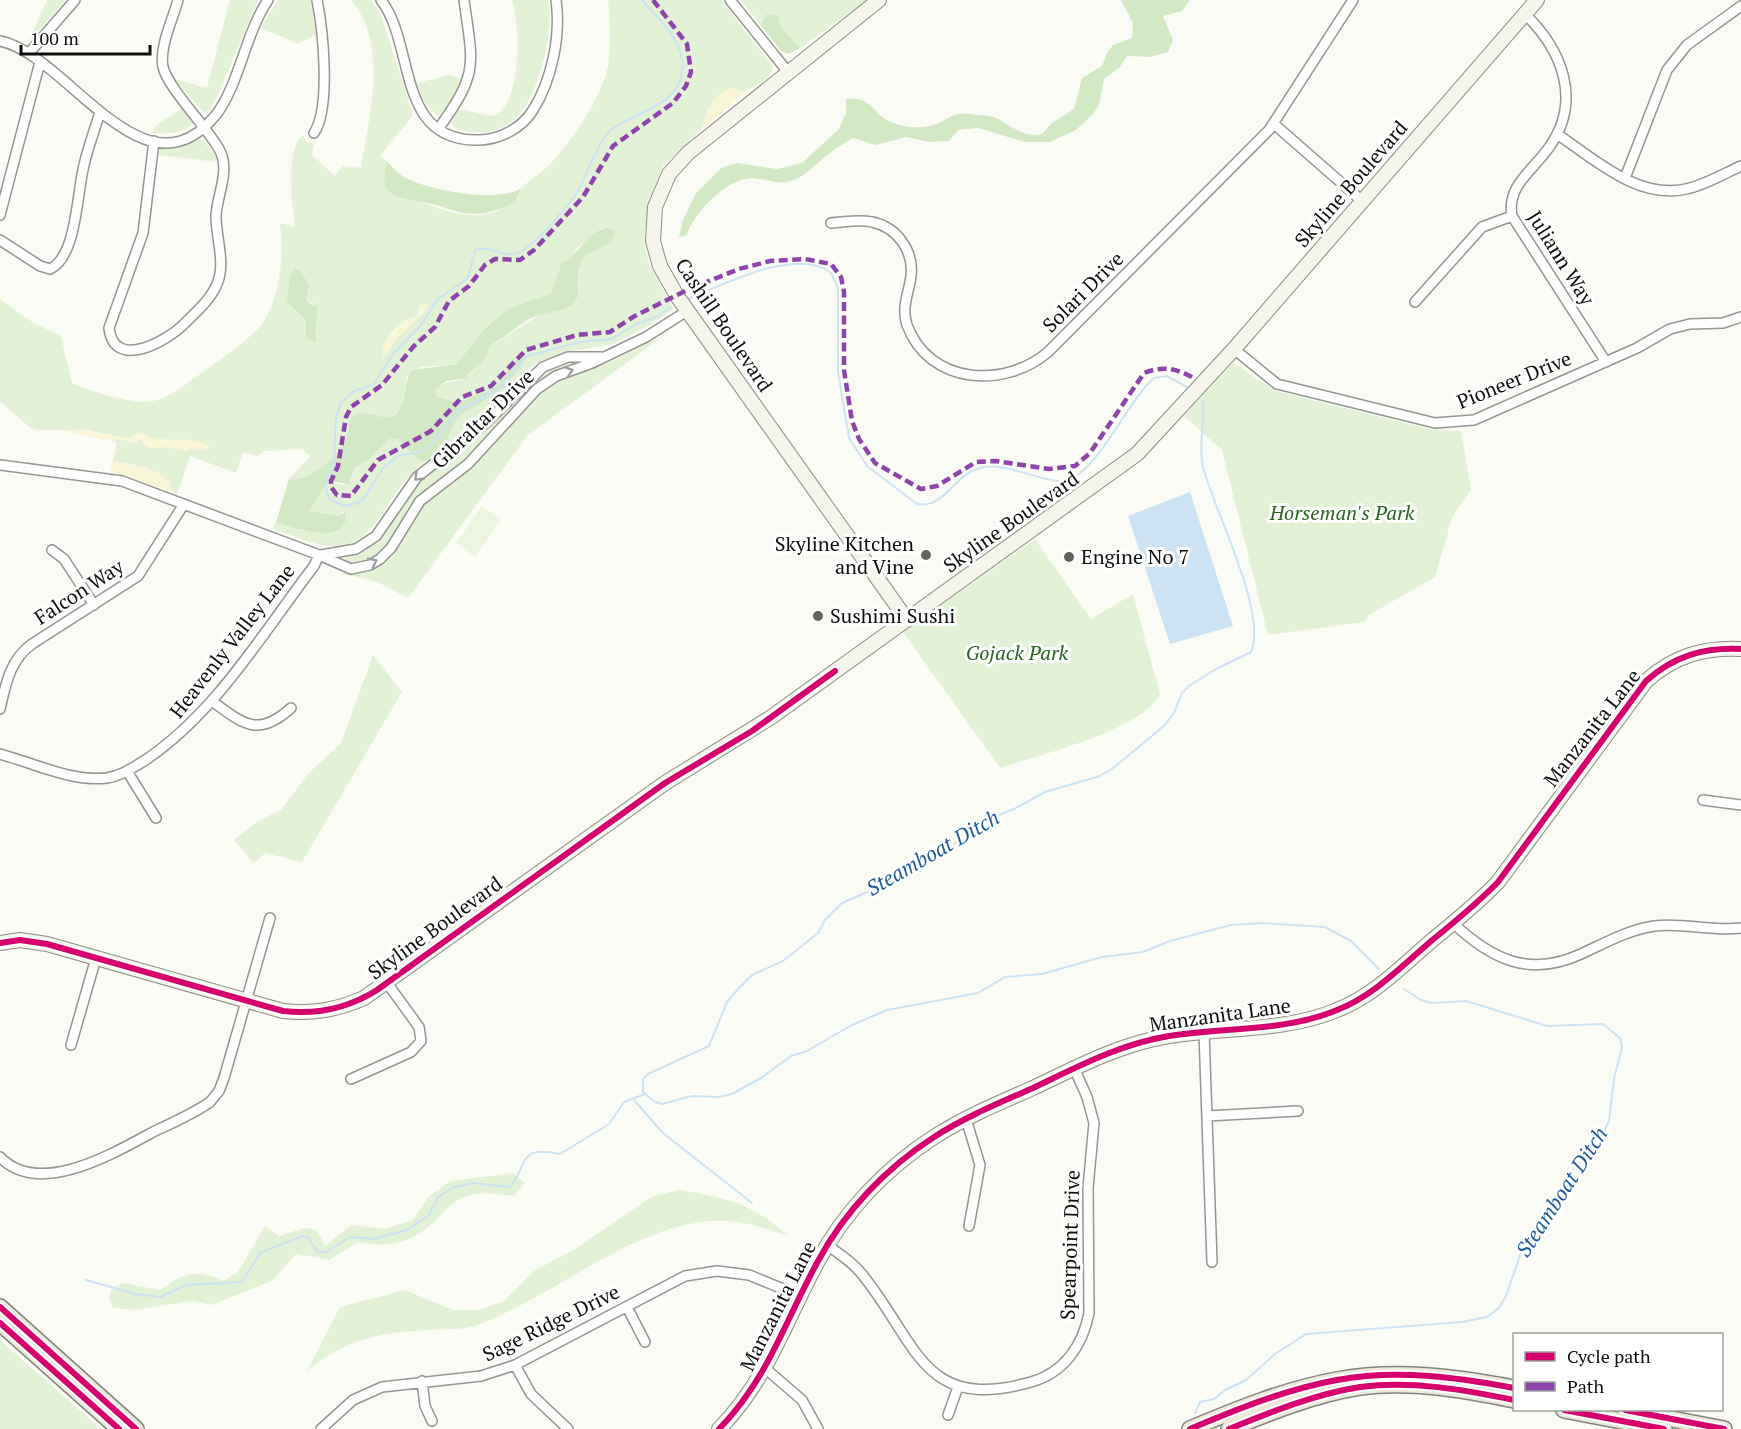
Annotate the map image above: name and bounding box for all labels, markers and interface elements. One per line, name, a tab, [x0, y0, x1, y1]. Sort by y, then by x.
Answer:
scale bar	[21, 18, 150, 56]
text: 100 m	[30, 26, 79, 50]
street label: Skyline Boulevard	[1288, 115, 1413, 253]
street label: Juliann Way	[1522, 205, 1602, 311]
street label: Solari Drive	[1036, 245, 1129, 338]
street label: Cashill Boulevard	[670, 253, 779, 397]
street label: Pioneer Drive	[1453, 344, 1575, 415]
street label: Gibraltar Drive	[426, 363, 540, 474]
one-way arrow	[563, 365, 574, 378]
street label: Skyline Boulevard	[938, 465, 1084, 578]
one-way arrow	[415, 469, 426, 480]
park label: Horseman's Park	[1269, 499, 1415, 526]
place label: Skyline Kitchen and Vine	[775, 530, 914, 580]
place label: Engine No 7	[1081, 543, 1189, 570]
marker: Skyline Kitchen and Vine	[919, 548, 933, 562]
marker: Engine No 7	[1062, 550, 1076, 564]
street label: Falcon Way	[29, 552, 129, 631]
street label: Heavenly Valley Lane	[163, 558, 300, 723]
one-way arrow	[367, 558, 377, 569]
place label: Sushimi Sushi	[830, 602, 955, 629]
marker: Sushimi Sushi	[811, 609, 825, 623]
park label: Gojack Park	[966, 639, 1069, 666]
street label: Manzanita Lane	[1537, 663, 1646, 792]
water label: Steamboat Ditch	[861, 803, 1004, 902]
street label: Skyline Boulevard	[362, 870, 507, 985]
street label: Manzanita Lane	[1148, 991, 1292, 1038]
water label: Steamboat Ditch	[1509, 1121, 1614, 1262]
street label: Spearpoint Drive	[1053, 1169, 1086, 1320]
street label: Manzanita Lane	[733, 1236, 822, 1375]
street label: Sage Ridge Drive	[478, 1278, 624, 1367]
legend	[1513, 1333, 1723, 1411]
text: Cycle path	[1567, 1344, 1651, 1368]
text: Path	[1567, 1374, 1604, 1398]

